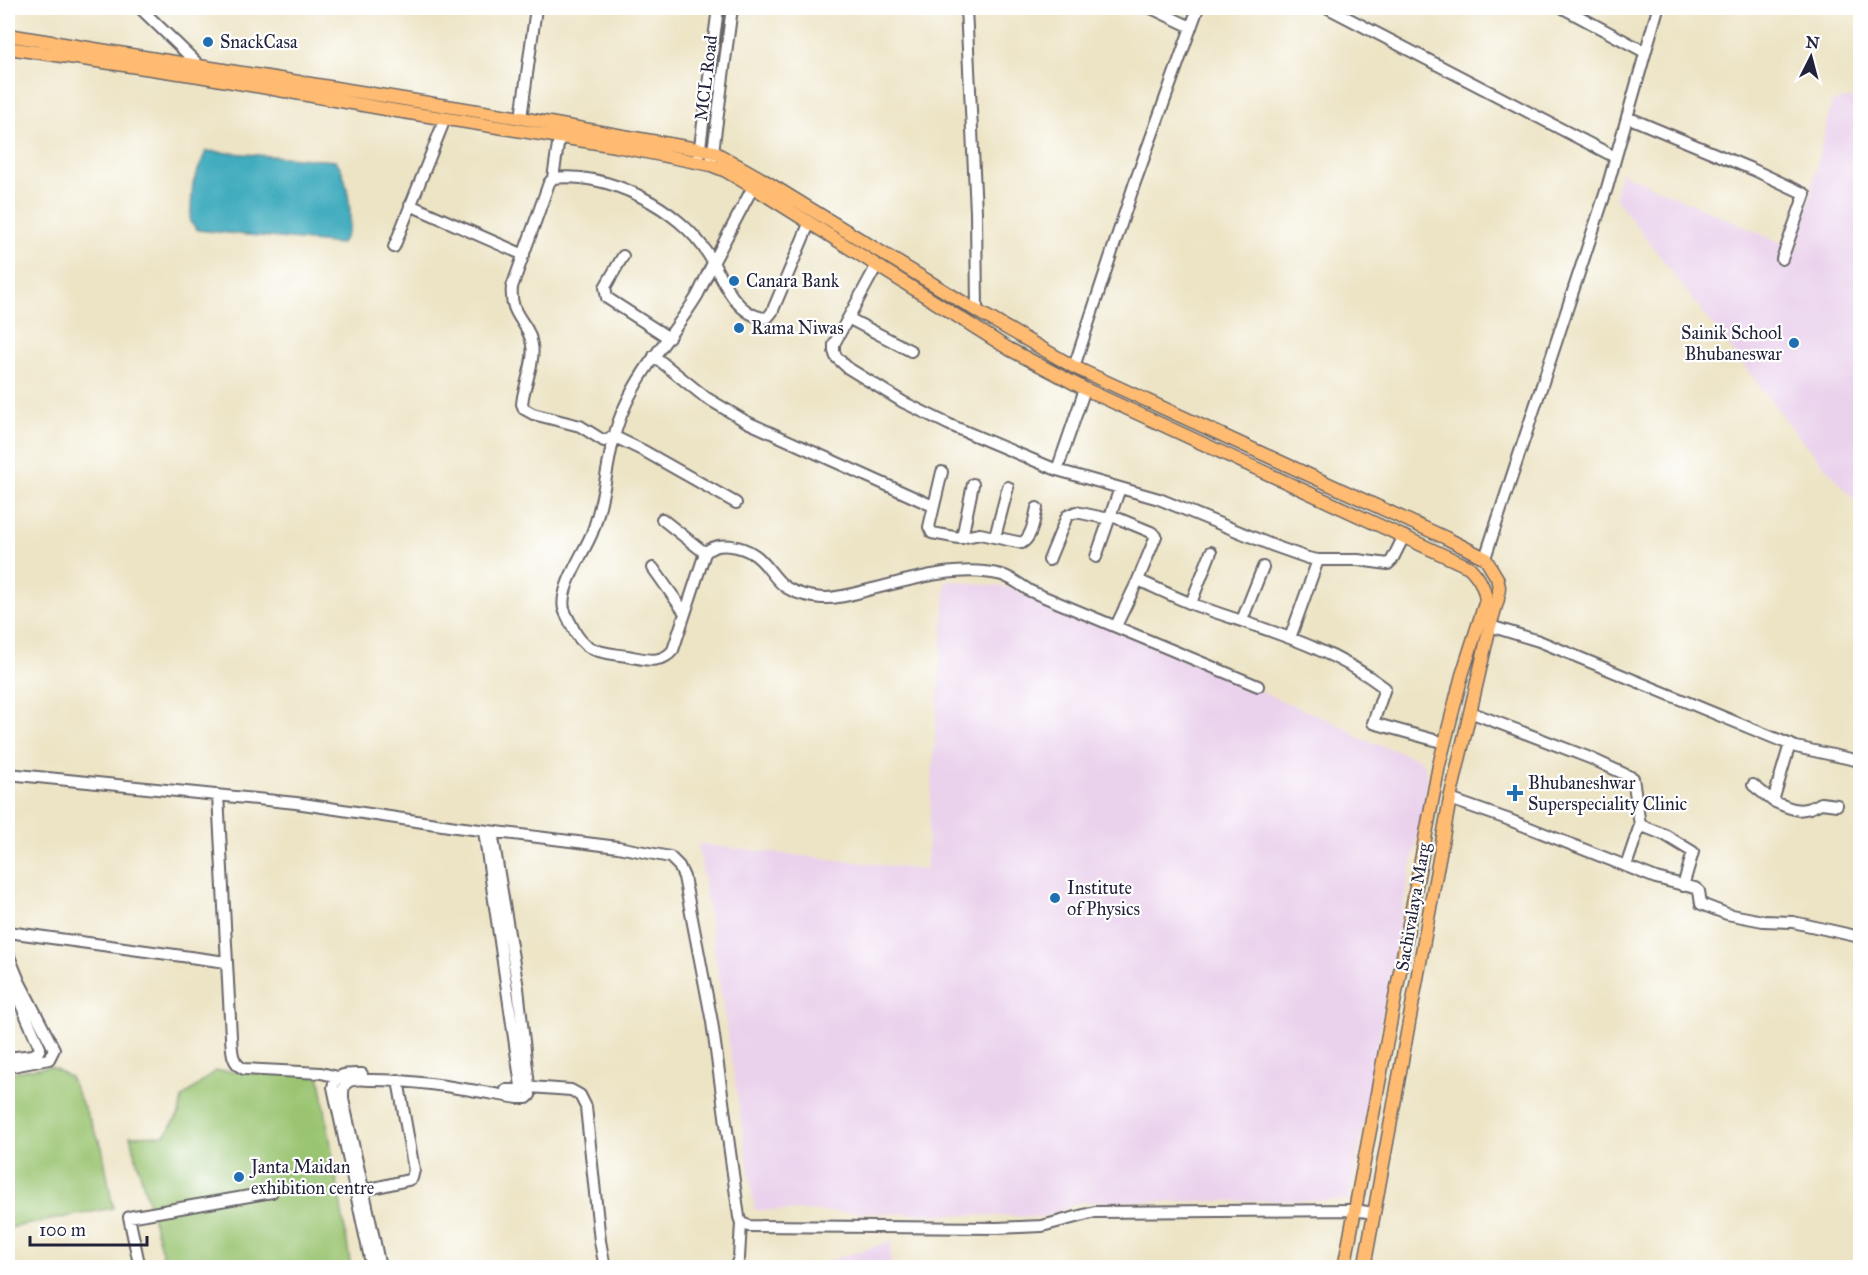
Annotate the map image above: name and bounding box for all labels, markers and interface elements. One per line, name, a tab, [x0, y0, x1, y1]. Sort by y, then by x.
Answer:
north arrow	[1781, 27, 1841, 87]
place label: SnackCasa	[220, 31, 298, 53]
text: N	[1805, 32, 1821, 53]
street label: MCL Road	[690, 34, 722, 122]
marker: SnackCasa	[201, 35, 215, 49]
place label: Canara Bank	[746, 270, 840, 292]
marker: Canara Bank	[727, 274, 741, 288]
place label: Rama Niwas	[751, 317, 844, 339]
marker: Rama Niwas	[732, 321, 746, 335]
place label: Sainik School Bhubaneswar	[1681, 322, 1782, 365]
marker: Sainik School Bhubaneswar	[1787, 336, 1801, 350]
place label: Bhubaneshwar Superspeciality Clinic	[1528, 772, 1688, 815]
marker: Bhubaneshwar Superspeciality Clinic	[1506, 784, 1524, 802]
street label: Sachivalaya Marg	[1391, 841, 1436, 973]
place label: Institute of Physics	[1067, 877, 1140, 920]
marker: Institute of Physics	[1048, 891, 1062, 905]
place label: Janta Maidan exhibition centre	[249, 1156, 374, 1199]
marker: Janta Maidan exhibition centre	[232, 1170, 246, 1184]
scale bar	[30, 1209, 147, 1247]
text: 100 m	[39, 1219, 86, 1241]

